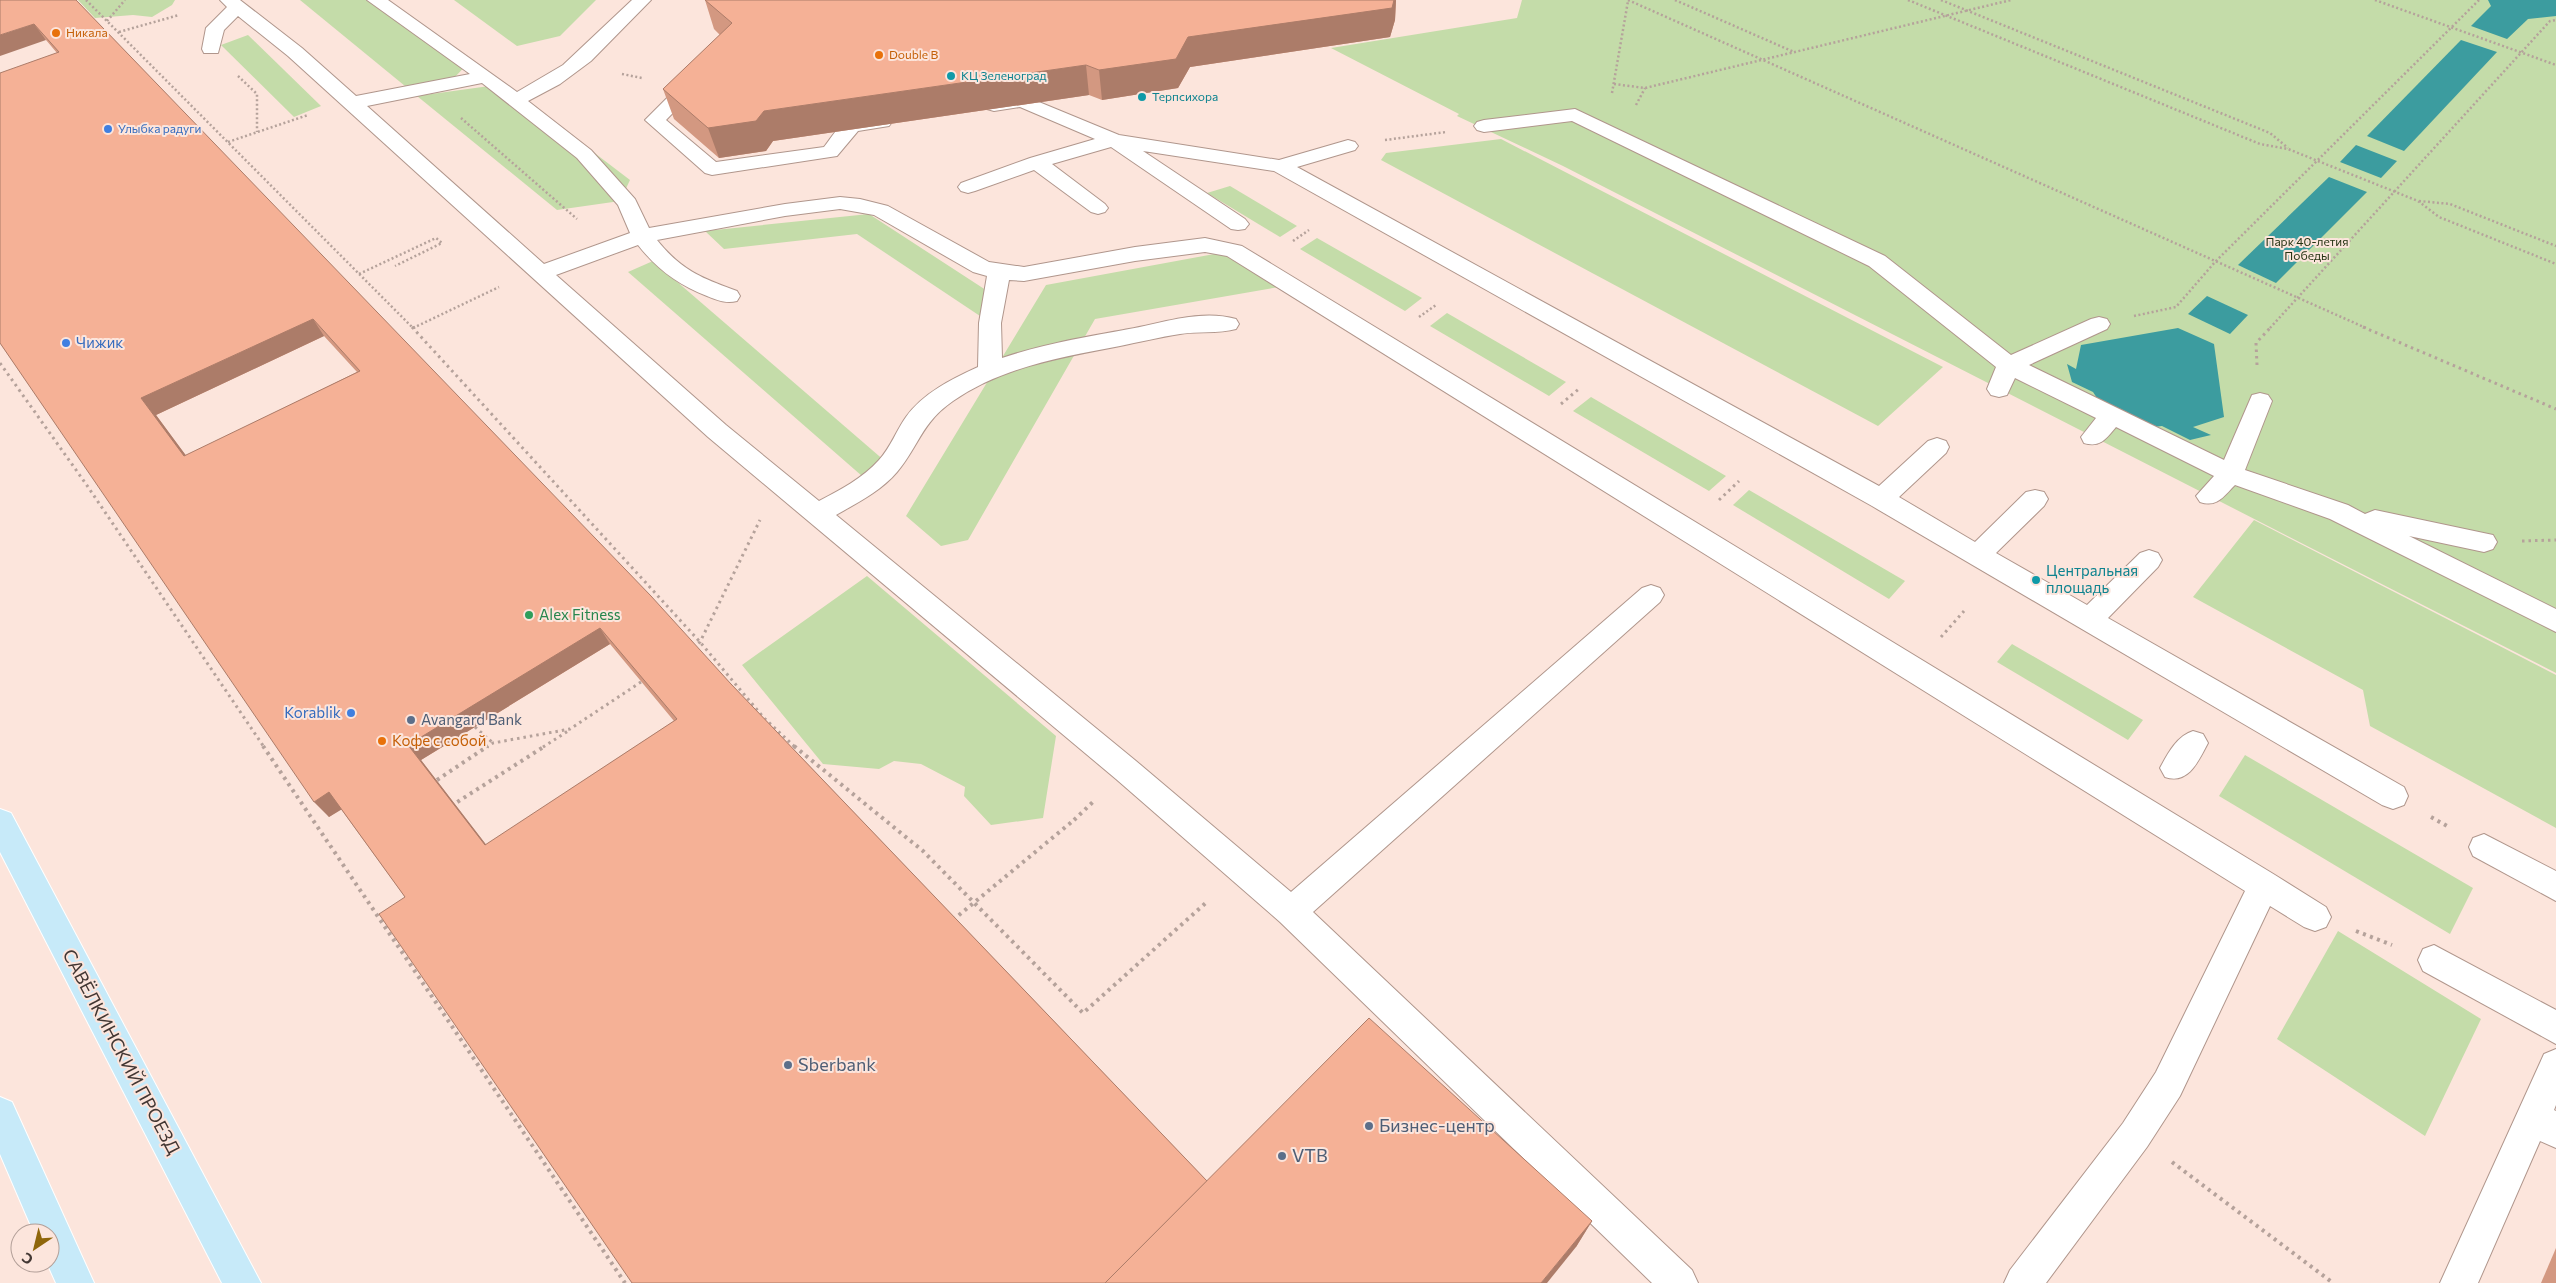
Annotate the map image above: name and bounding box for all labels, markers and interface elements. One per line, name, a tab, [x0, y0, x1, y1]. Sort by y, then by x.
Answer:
place label: Никала	[66, 25, 108, 39]
marker: Никала	[50, 27, 62, 39]
place label: Double B	[889, 47, 938, 61]
marker: Double B	[873, 49, 885, 61]
place label: КЦ Зеленоград	[961, 68, 1047, 82]
marker: КЦ Зеленоград	[945, 70, 957, 82]
place label: Терпсихора	[1152, 89, 1218, 103]
marker: Терпсихора	[1136, 91, 1148, 103]
place label: Улыбка радуги	[118, 121, 201, 135]
marker: Улыбка радуги	[102, 123, 114, 135]
park label: Парк 40-летия Победы	[2265, 234, 2349, 262]
place label: Чижик	[76, 333, 123, 351]
marker: Чижик	[60, 337, 72, 349]
place label: Центральная площадь	[2046, 561, 2138, 596]
marker: Центральная площадь	[2030, 574, 2042, 586]
place label: Alex Fitness	[539, 605, 621, 623]
marker: Alex Fitness	[523, 609, 535, 621]
place label: Korablik	[284, 703, 341, 721]
marker: Korablik	[345, 707, 357, 719]
place label: Avangard Bank	[421, 710, 522, 728]
marker: Avangard Bank	[405, 714, 417, 726]
place label: Кофе с собой	[392, 731, 486, 749]
marker: Кофе с собой	[376, 735, 388, 747]
street label: САВЁЛКИНСКИЙ ПРОЕЗД	[58, 945, 185, 1158]
place label: Sberbank	[798, 1053, 876, 1075]
marker: Sberbank	[782, 1059, 794, 1071]
place label: Бизнес-центр	[1379, 1114, 1495, 1136]
marker: Бизнес-центр	[1363, 1120, 1375, 1132]
place label: VTB	[1292, 1144, 1328, 1166]
marker: VTB	[1276, 1150, 1288, 1162]
north arrow	[10, 1223, 60, 1273]
text: С	[18, 1249, 36, 1269]

